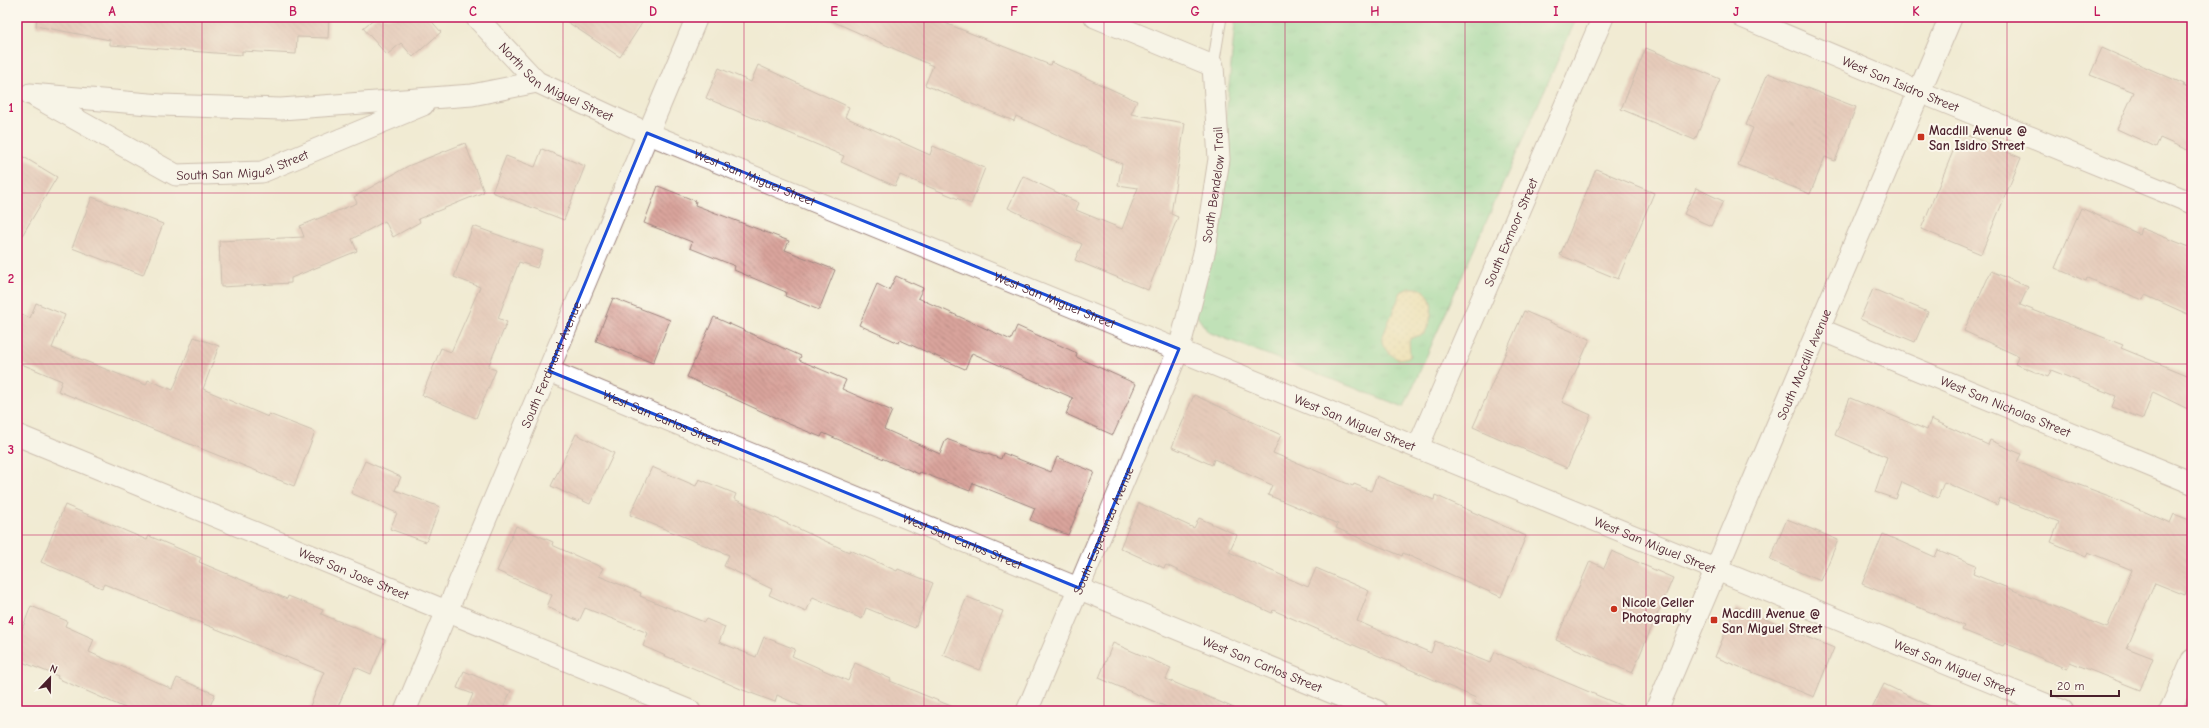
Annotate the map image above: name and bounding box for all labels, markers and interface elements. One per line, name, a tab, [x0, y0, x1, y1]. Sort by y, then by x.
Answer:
text: A	[108, 4, 116, 19]
text: B	[289, 4, 297, 19]
text: C	[469, 4, 477, 19]
text: D	[649, 4, 657, 19]
text: E	[830, 4, 838, 19]
text: F	[1010, 4, 1018, 19]
text: G	[1190, 4, 1200, 19]
text: H	[1370, 4, 1380, 19]
text: I	[1553, 4, 1559, 19]
text: J	[1733, 4, 1739, 19]
text: K	[1912, 4, 1920, 19]
text: L	[2094, 4, 2101, 19]
street label: North San Miguel Street	[496, 40, 617, 125]
street label: West San Isidro Street	[1840, 53, 1962, 116]
text: 1	[8, 100, 14, 115]
place label: Macdill Avenue @ San Isidro Street	[1929, 123, 2028, 153]
street label: South Bendelow Trail	[1199, 126, 1228, 244]
marker: Macdill Avenue @ San Isidro Street	[1916, 132, 1926, 142]
street label: South San Miguel Street	[176, 146, 312, 183]
street label: West San Miguel Street	[692, 146, 819, 209]
street label: South Exmoor Street	[1481, 175, 1541, 289]
street label: West San Miguel Street	[992, 269, 1119, 332]
text: 2	[8, 271, 14, 286]
street label: South Ferdinand Avenue	[518, 299, 585, 430]
street label: South Macdill Avenue	[1774, 306, 1834, 422]
street label: West San Nicholas Street	[1938, 373, 2074, 441]
street label: West San Carlos Street	[601, 387, 726, 450]
street label: West San Miguel Street	[1292, 391, 1419, 455]
text: 3	[8, 442, 14, 457]
street label: South Esperanza Avenue	[1070, 464, 1137, 597]
street label: West San Carlos Street	[900, 510, 1025, 573]
street label: West San Miguel Street	[1592, 514, 1719, 577]
street label: West San Jose Street	[296, 544, 412, 603]
place label: Nicole Geller Photography	[1622, 595, 1695, 625]
marker: Nicole Geller Photography	[1609, 604, 1619, 614]
place label: Macdill Avenue @ San Miguel Street	[1722, 606, 1823, 636]
text: 4	[8, 613, 14, 628]
marker: Macdill Avenue @ San Miguel Street	[1709, 615, 1719, 625]
street label: West San Carlos Street	[1200, 633, 1325, 696]
street label: West San Miguel Street	[1892, 636, 2019, 700]
north arrow	[30, 658, 70, 698]
text: N	[48, 662, 59, 677]
scale bar	[2051, 672, 2119, 698]
text: 20 m	[2057, 679, 2085, 693]

